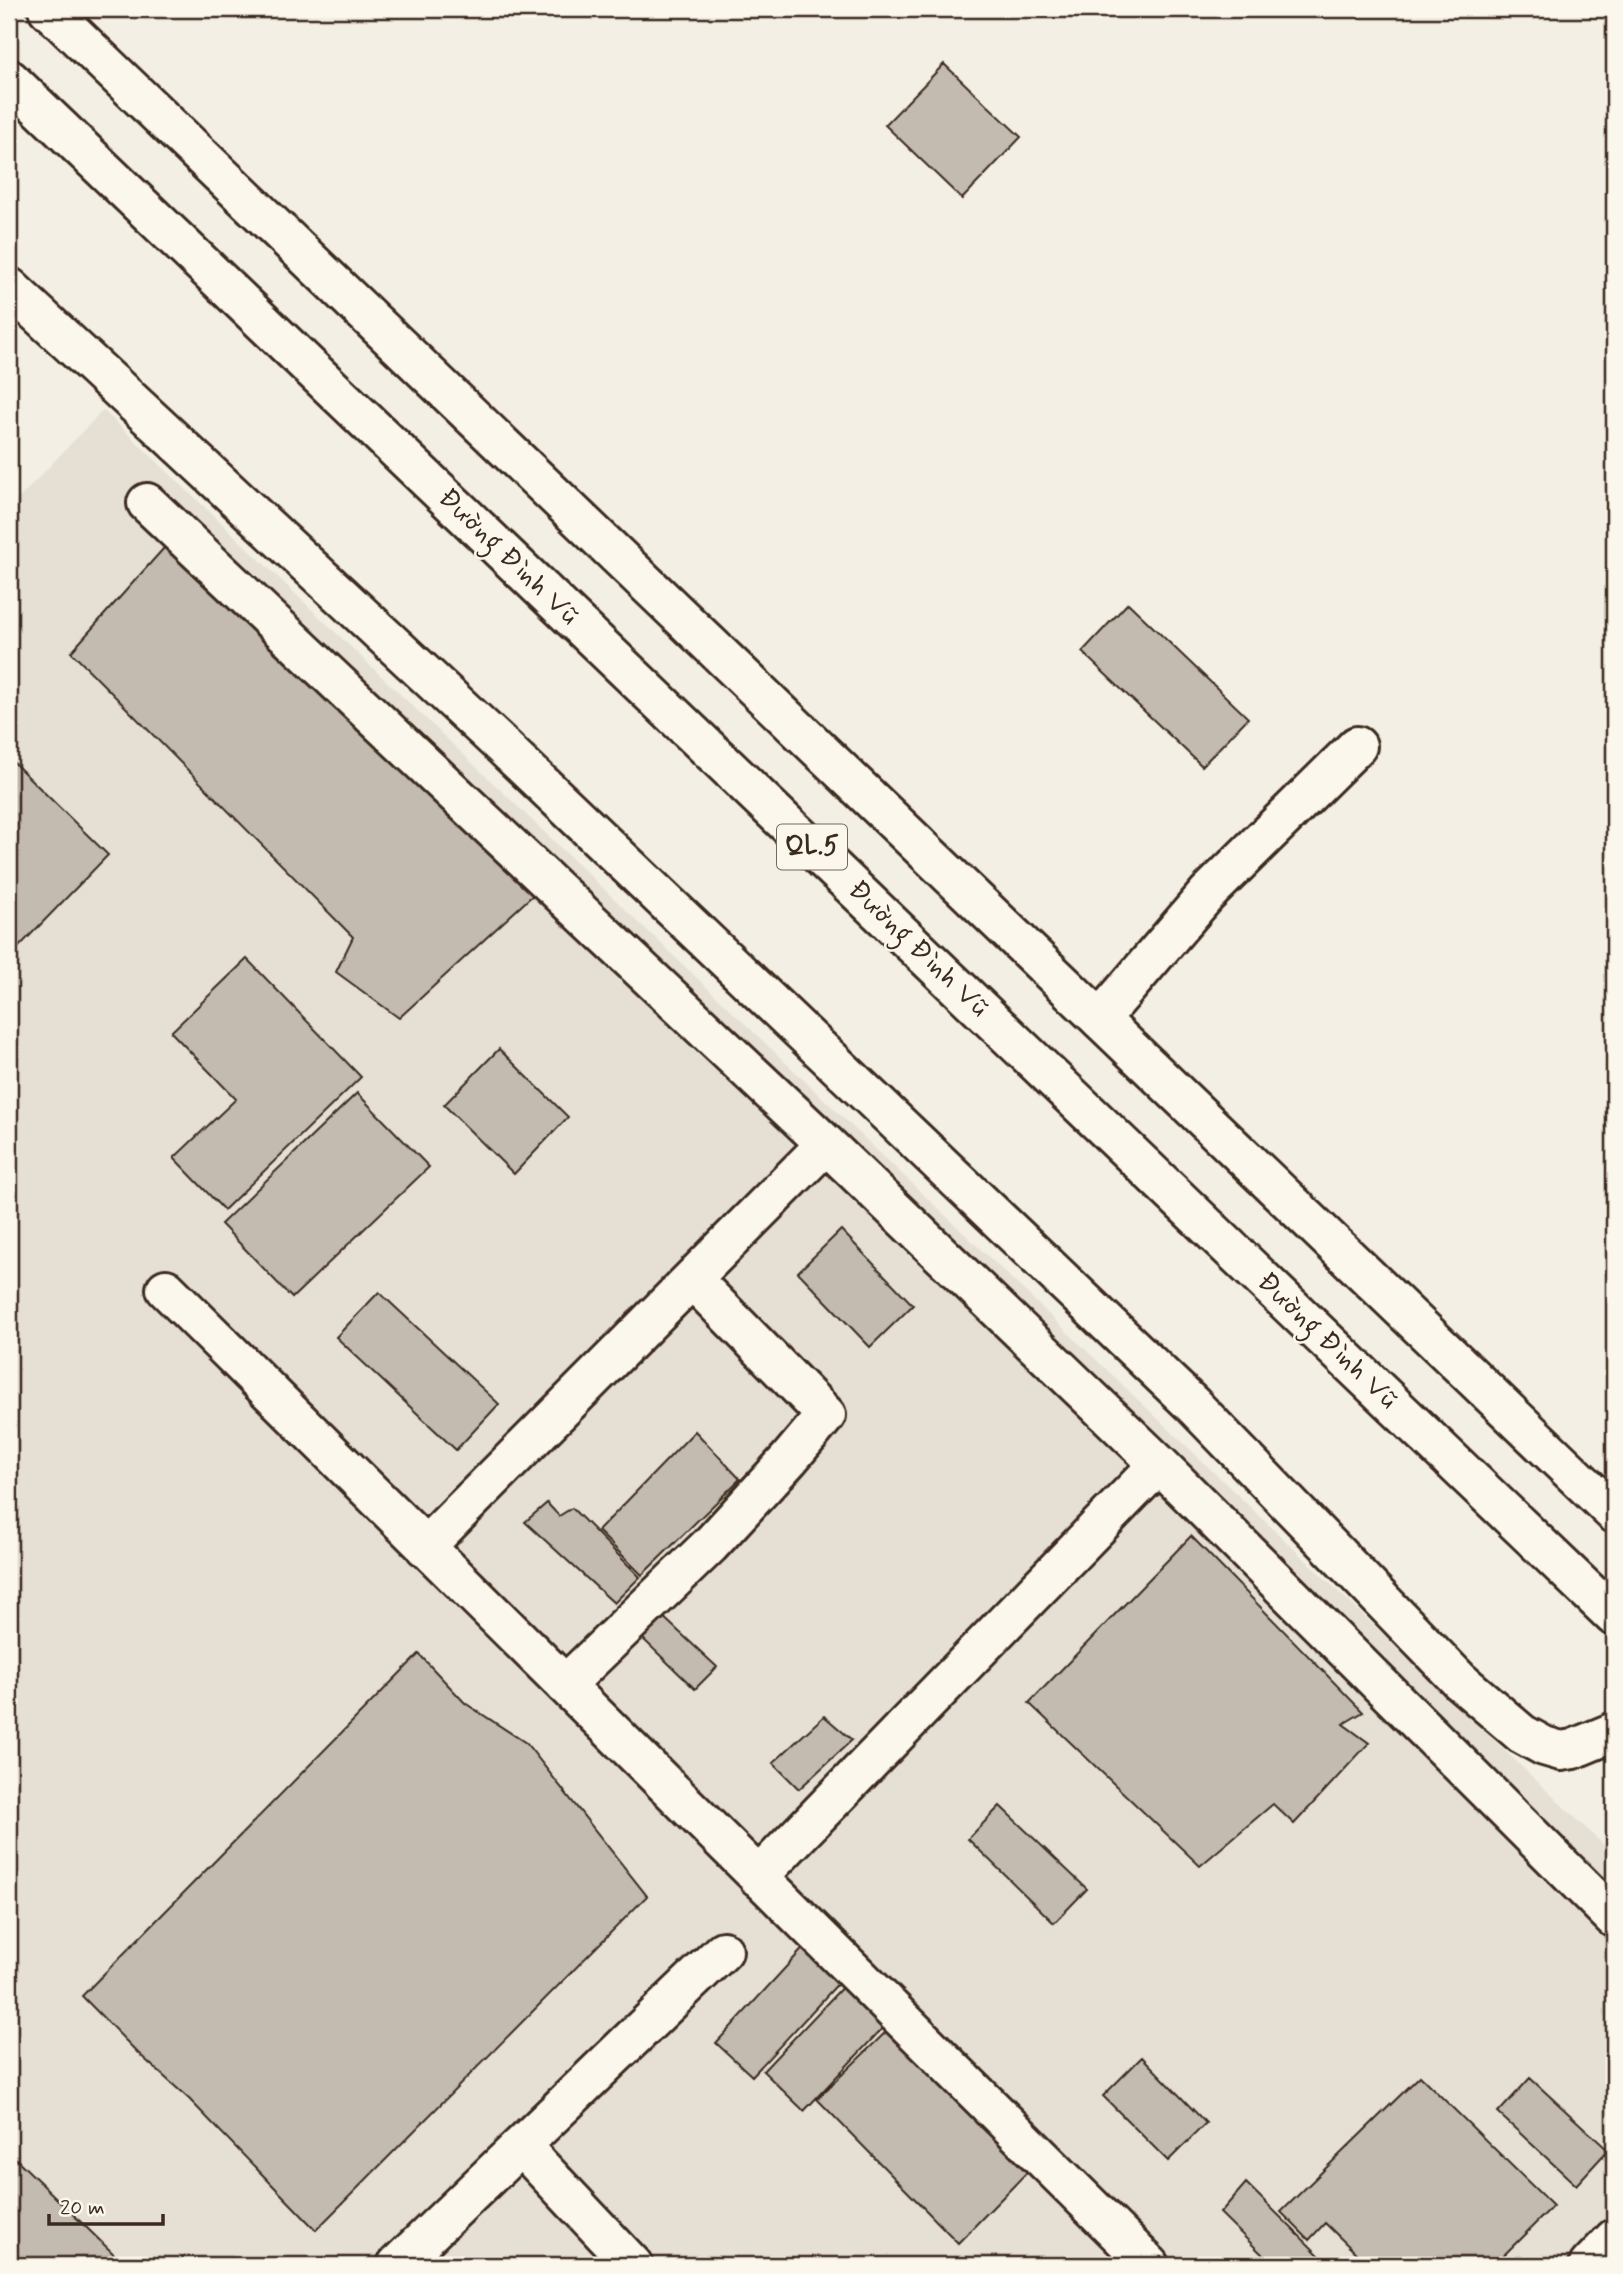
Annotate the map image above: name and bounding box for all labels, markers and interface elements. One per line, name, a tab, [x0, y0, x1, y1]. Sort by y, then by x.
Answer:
street label: Đường Đình Vũ	[427, 480, 586, 636]
road number: QL.5	[777, 824, 847, 870]
street label: Đường Đình Vũ	[837, 872, 996, 1028]
street label: Đường Đình Vũ	[1246, 1264, 1405, 1420]
scale bar	[49, 2183, 163, 2227]
text: 20 m	[60, 2194, 105, 2222]

